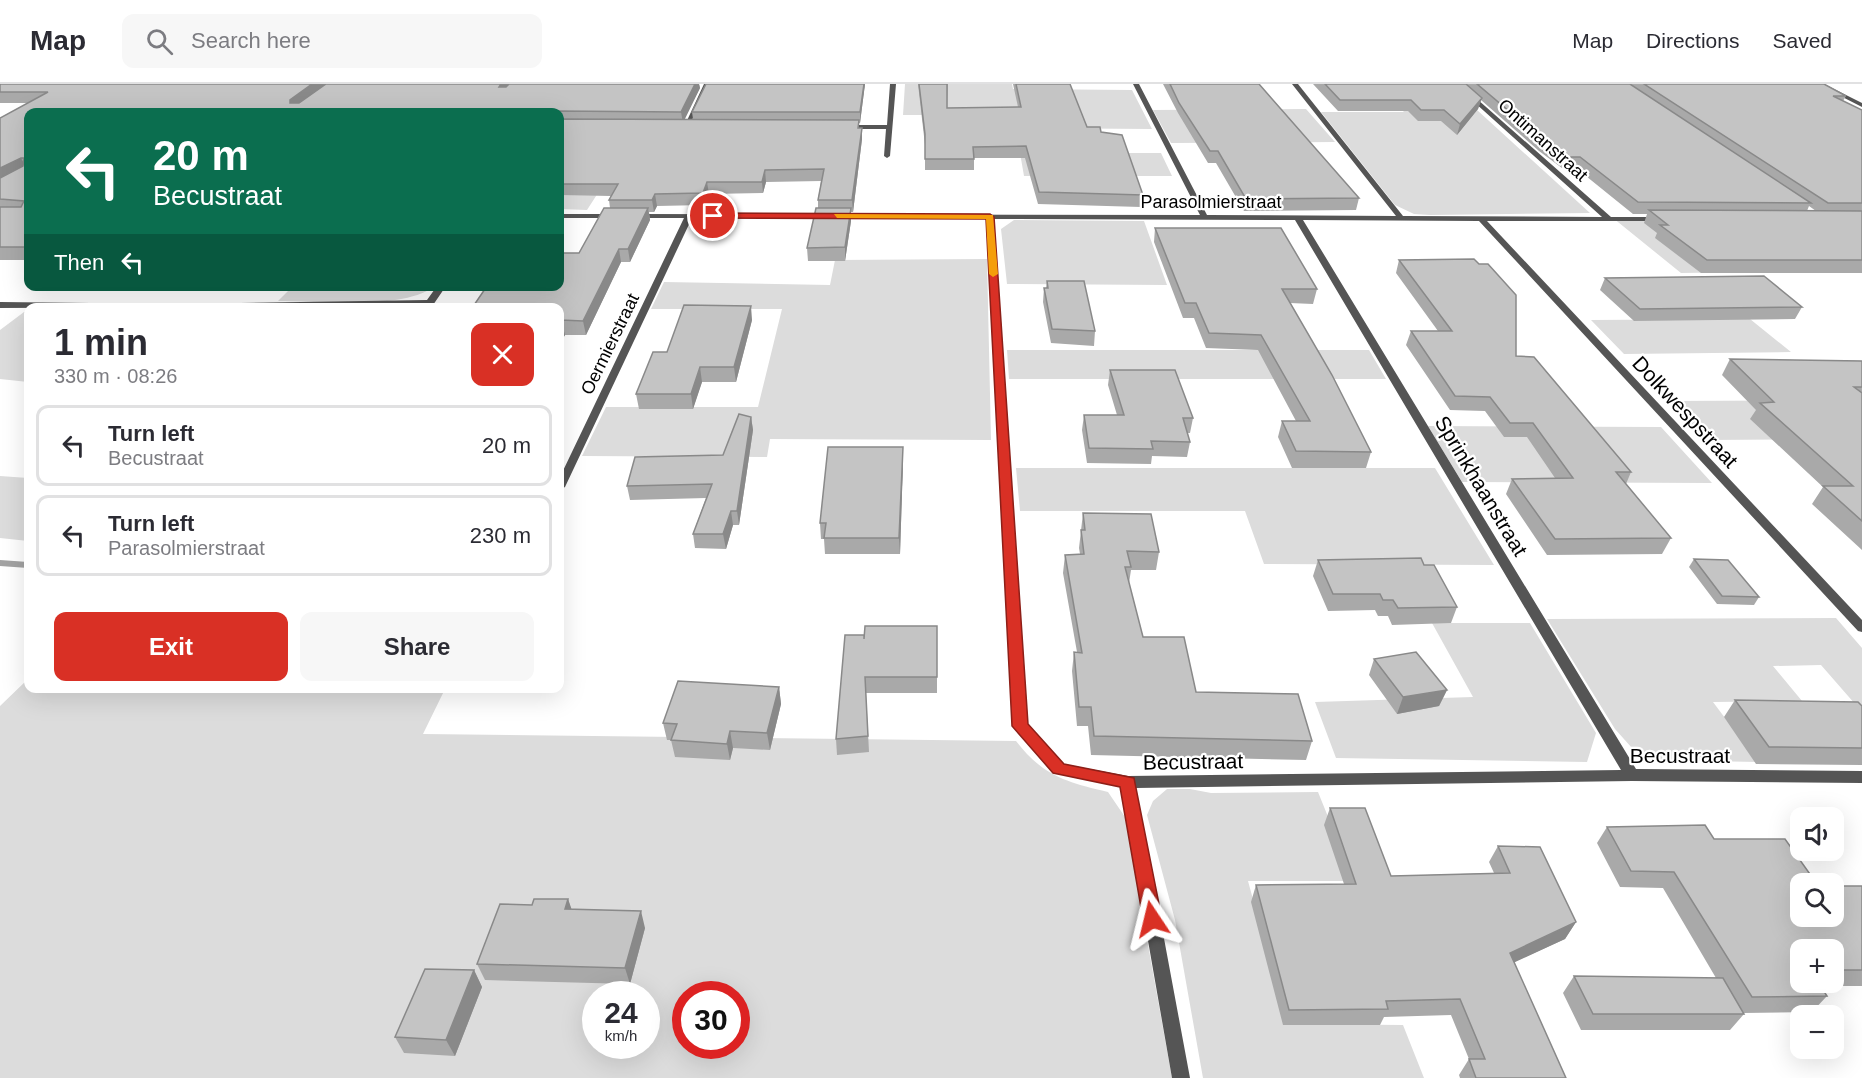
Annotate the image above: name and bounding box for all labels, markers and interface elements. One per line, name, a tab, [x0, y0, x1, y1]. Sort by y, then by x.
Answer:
search box	[122, 14, 542, 68]
text: Map	[30, 25, 86, 56]
icon: search	[143, 25, 176, 58]
text: Search here	[191, 28, 311, 53]
text: Map	[1572, 29, 1613, 52]
text: Directions	[1646, 29, 1739, 52]
text: Saved	[1772, 29, 1832, 52]
street label: Ontimanstraat	[1494, 95, 1592, 185]
icon: left	[54, 132, 132, 210]
text: 20 m	[153, 132, 249, 179]
text: Becustraat	[153, 181, 282, 211]
pin	[687, 190, 738, 241]
street label: Parasolmierstraat	[1140, 192, 1282, 212]
icon: arrive	[696, 199, 729, 232]
icon: left	[116, 246, 149, 279]
text: Then	[54, 250, 104, 275]
street label: Oermierstraat	[577, 290, 643, 398]
text: 1 min	[54, 322, 148, 363]
button: close	[471, 323, 534, 386]
street label: Dolkwespstraat	[1628, 351, 1743, 472]
text: 330 m · 08:26	[54, 365, 177, 387]
street label: Sprinkhaanstraat	[1431, 412, 1532, 560]
text: Turn left	[108, 421, 194, 446]
icon: left	[57, 429, 90, 462]
text: 20 m	[482, 433, 531, 458]
text: Becustraat	[108, 447, 204, 469]
text: Turn left	[108, 511, 194, 536]
icon: left	[57, 519, 90, 552]
text: 230 m	[470, 523, 531, 548]
text: Parasolmierstraat	[108, 537, 265, 559]
button: Exit	[54, 612, 288, 681]
button: Share	[300, 612, 534, 681]
street label: Becustraat	[1630, 744, 1730, 767]
street label: Becustraat	[1143, 749, 1244, 774]
map controls	[1790, 807, 1844, 1059]
button: sound	[1790, 807, 1844, 861]
button: search	[1790, 873, 1844, 927]
position arrow	[1120, 887, 1184, 951]
button: +	[1790, 939, 1844, 993]
speed limit sign: 30	[672, 981, 750, 1059]
text: 24	[604, 996, 638, 1029]
button: −	[1790, 1005, 1844, 1059]
text: km/h	[605, 1027, 637, 1044]

